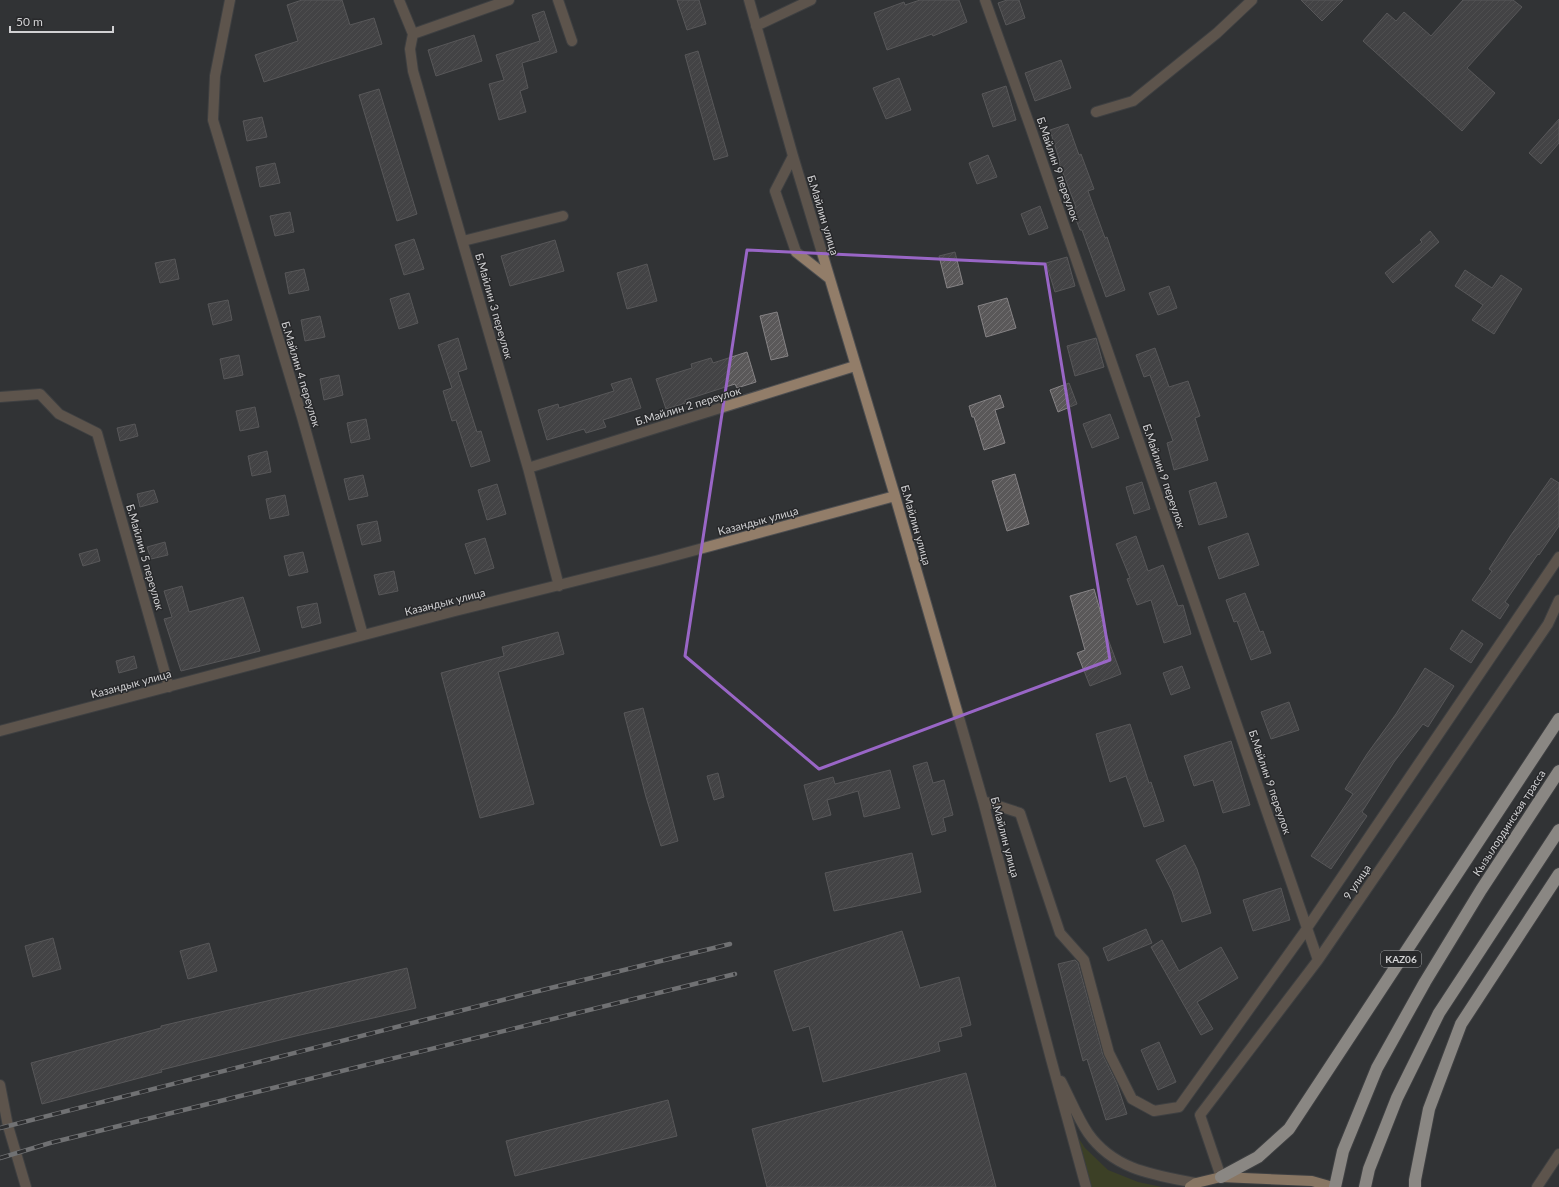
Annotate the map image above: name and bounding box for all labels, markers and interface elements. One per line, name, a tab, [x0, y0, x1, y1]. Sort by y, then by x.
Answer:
scale bar	[10, 8, 113, 34]
text: 50 m	[16, 14, 43, 29]
street label: Б.Майлин 9 переулок	[1034, 115, 1083, 223]
street label: Б.Майлин улица	[805, 173, 842, 256]
street label: Б.Майлин 3 переулок	[473, 251, 516, 361]
street label: Б.Майлин 4 переулок	[279, 320, 324, 428]
street label: Б.Майлин 2 переулок	[634, 383, 742, 428]
street label: Б.Майлин 9 переулок	[1140, 422, 1189, 530]
street label: Б.Майлин улица	[899, 483, 934, 567]
street label: Б.Майлин 5 переулок	[124, 502, 167, 612]
street label: Казандык улица	[716, 504, 799, 537]
street label: Казандык улица	[403, 585, 487, 618]
street label: Казандык улица	[89, 667, 172, 700]
street label: Б.Майлин 9 переулок	[1246, 728, 1295, 836]
street label: Кызылординская трасса	[1469, 767, 1548, 878]
street label: Б.Майлин улица	[988, 795, 1023, 879]
street label: 9 улица	[1340, 862, 1373, 902]
road number: KАZ06	[1381, 951, 1421, 967]

